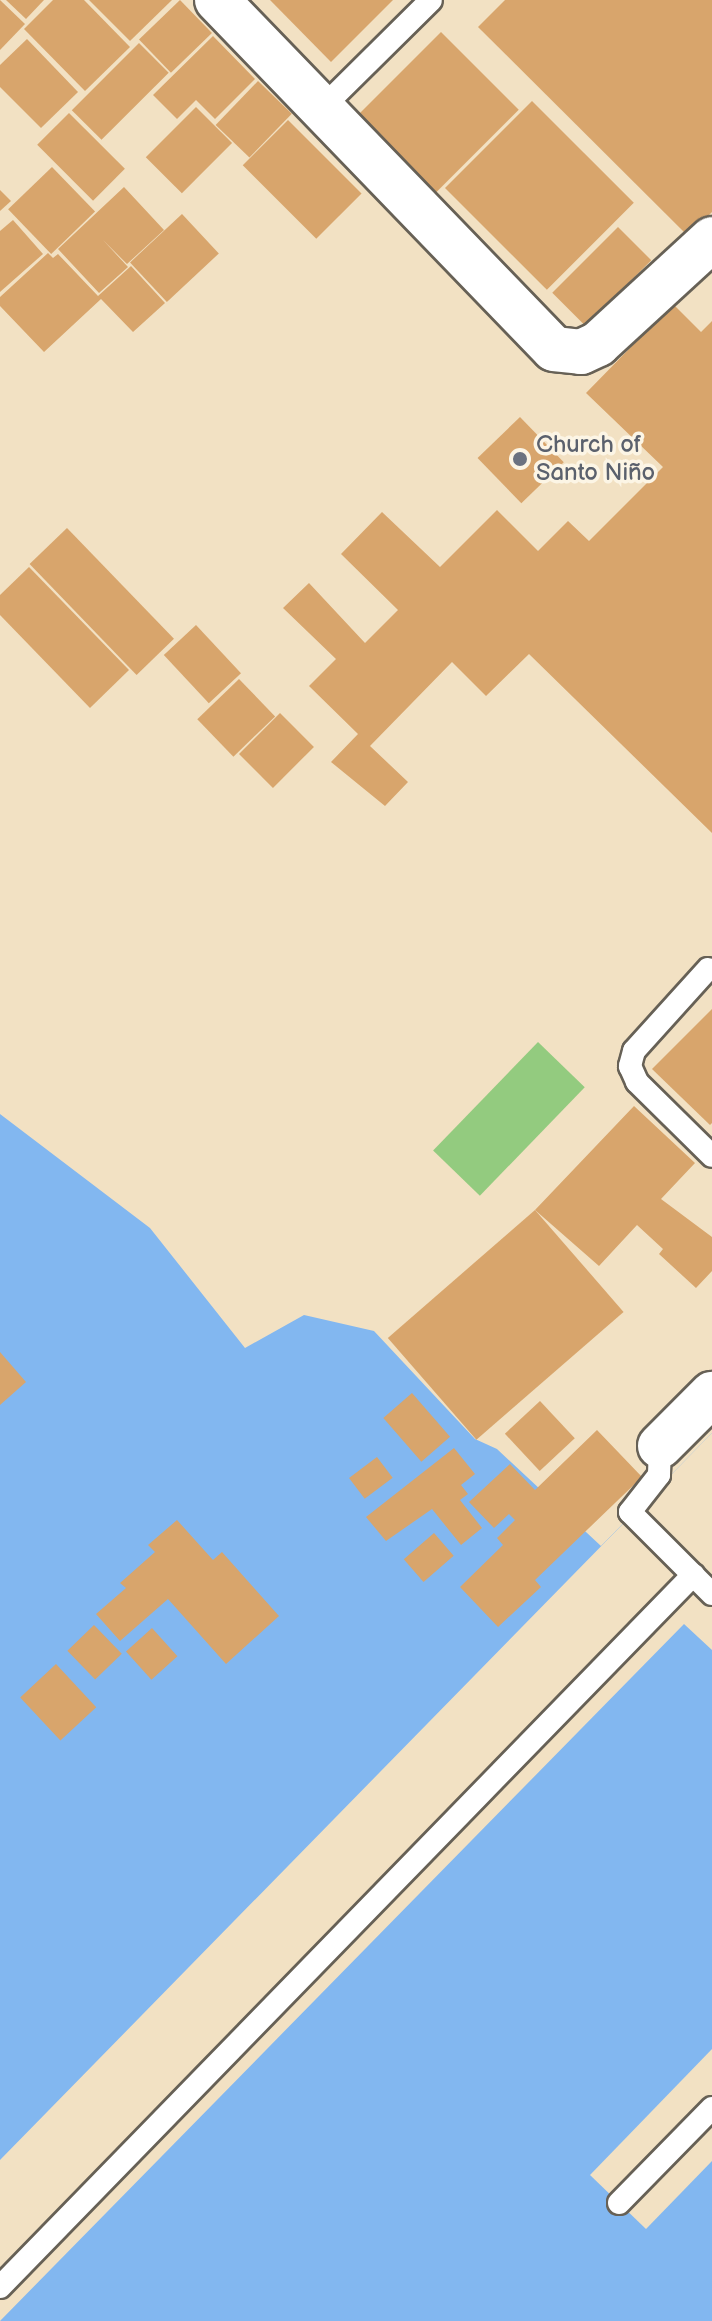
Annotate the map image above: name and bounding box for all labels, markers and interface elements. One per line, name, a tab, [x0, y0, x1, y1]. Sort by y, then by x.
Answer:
place label: Church of Santo Niño	[536, 431, 655, 487]
marker: Church of Santo Niño	[511, 450, 529, 468]

